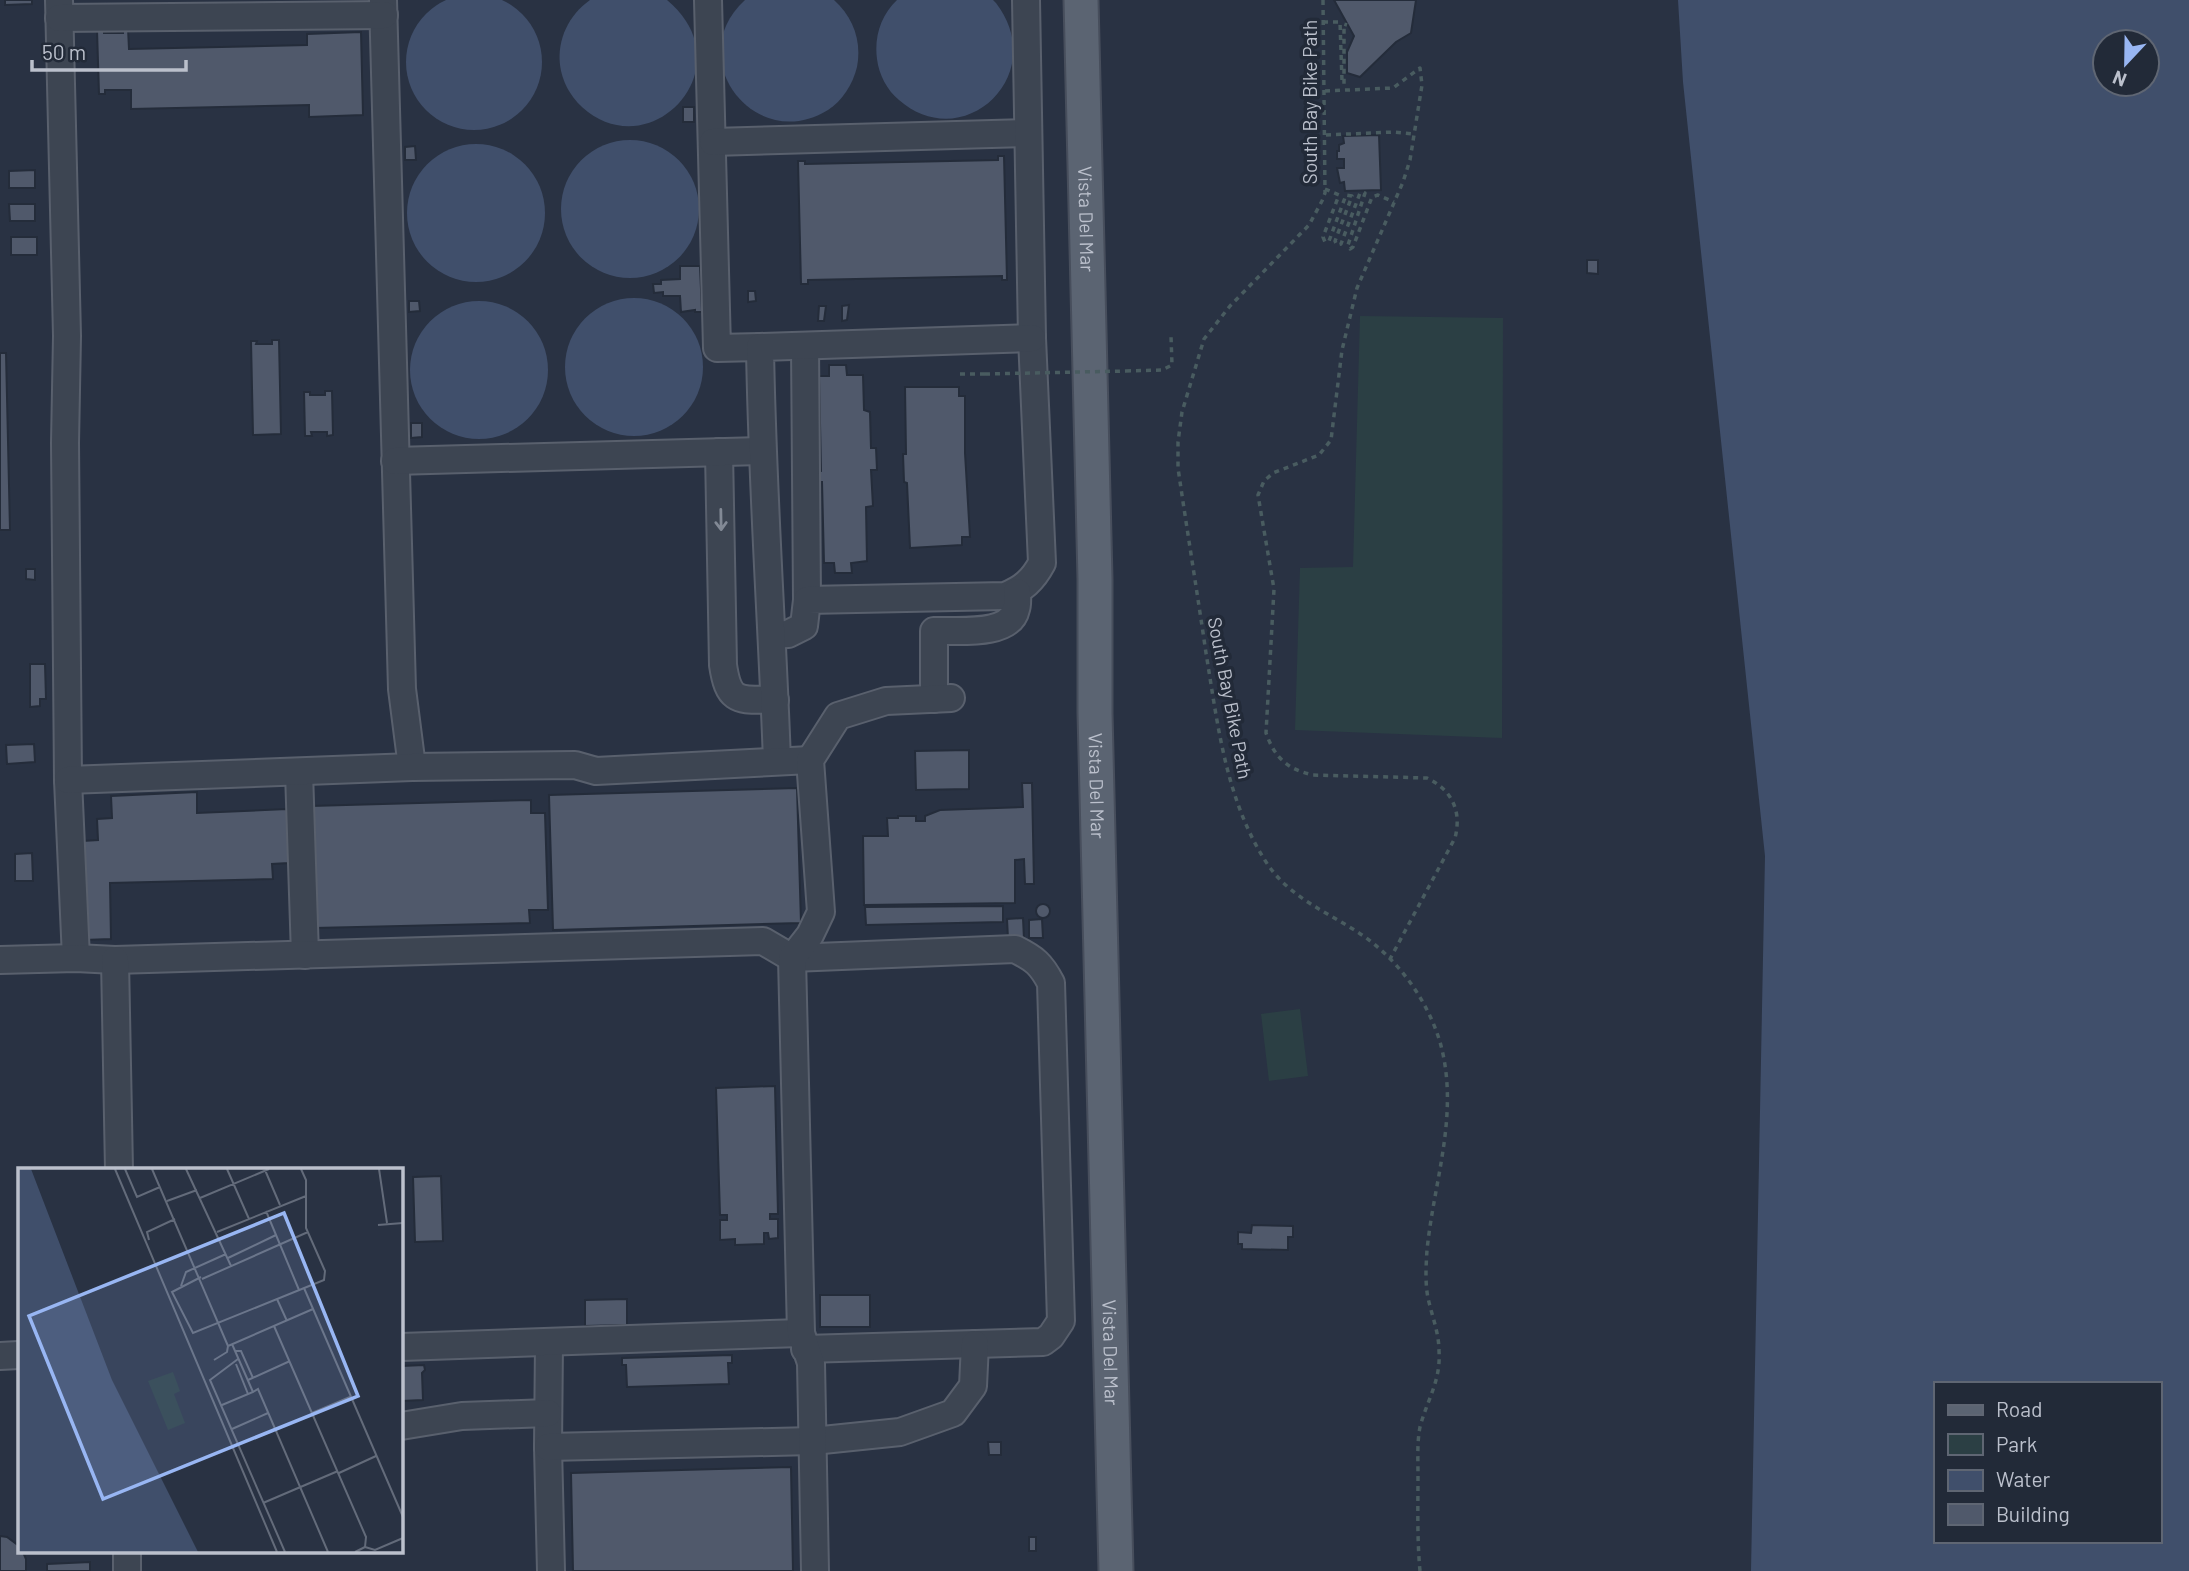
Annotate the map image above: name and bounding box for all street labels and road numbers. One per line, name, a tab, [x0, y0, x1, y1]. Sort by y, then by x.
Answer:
street label: South Bay Bike Path	[1298, 20, 1321, 184]
street label: Vista Del Mar	[1074, 166, 1100, 272]
street label: South Bay Bike Path	[1204, 615, 1257, 781]
street label: Vista Del Mar	[1084, 733, 1110, 839]
street label: Vista Del Mar	[1098, 1299, 1124, 1406]

